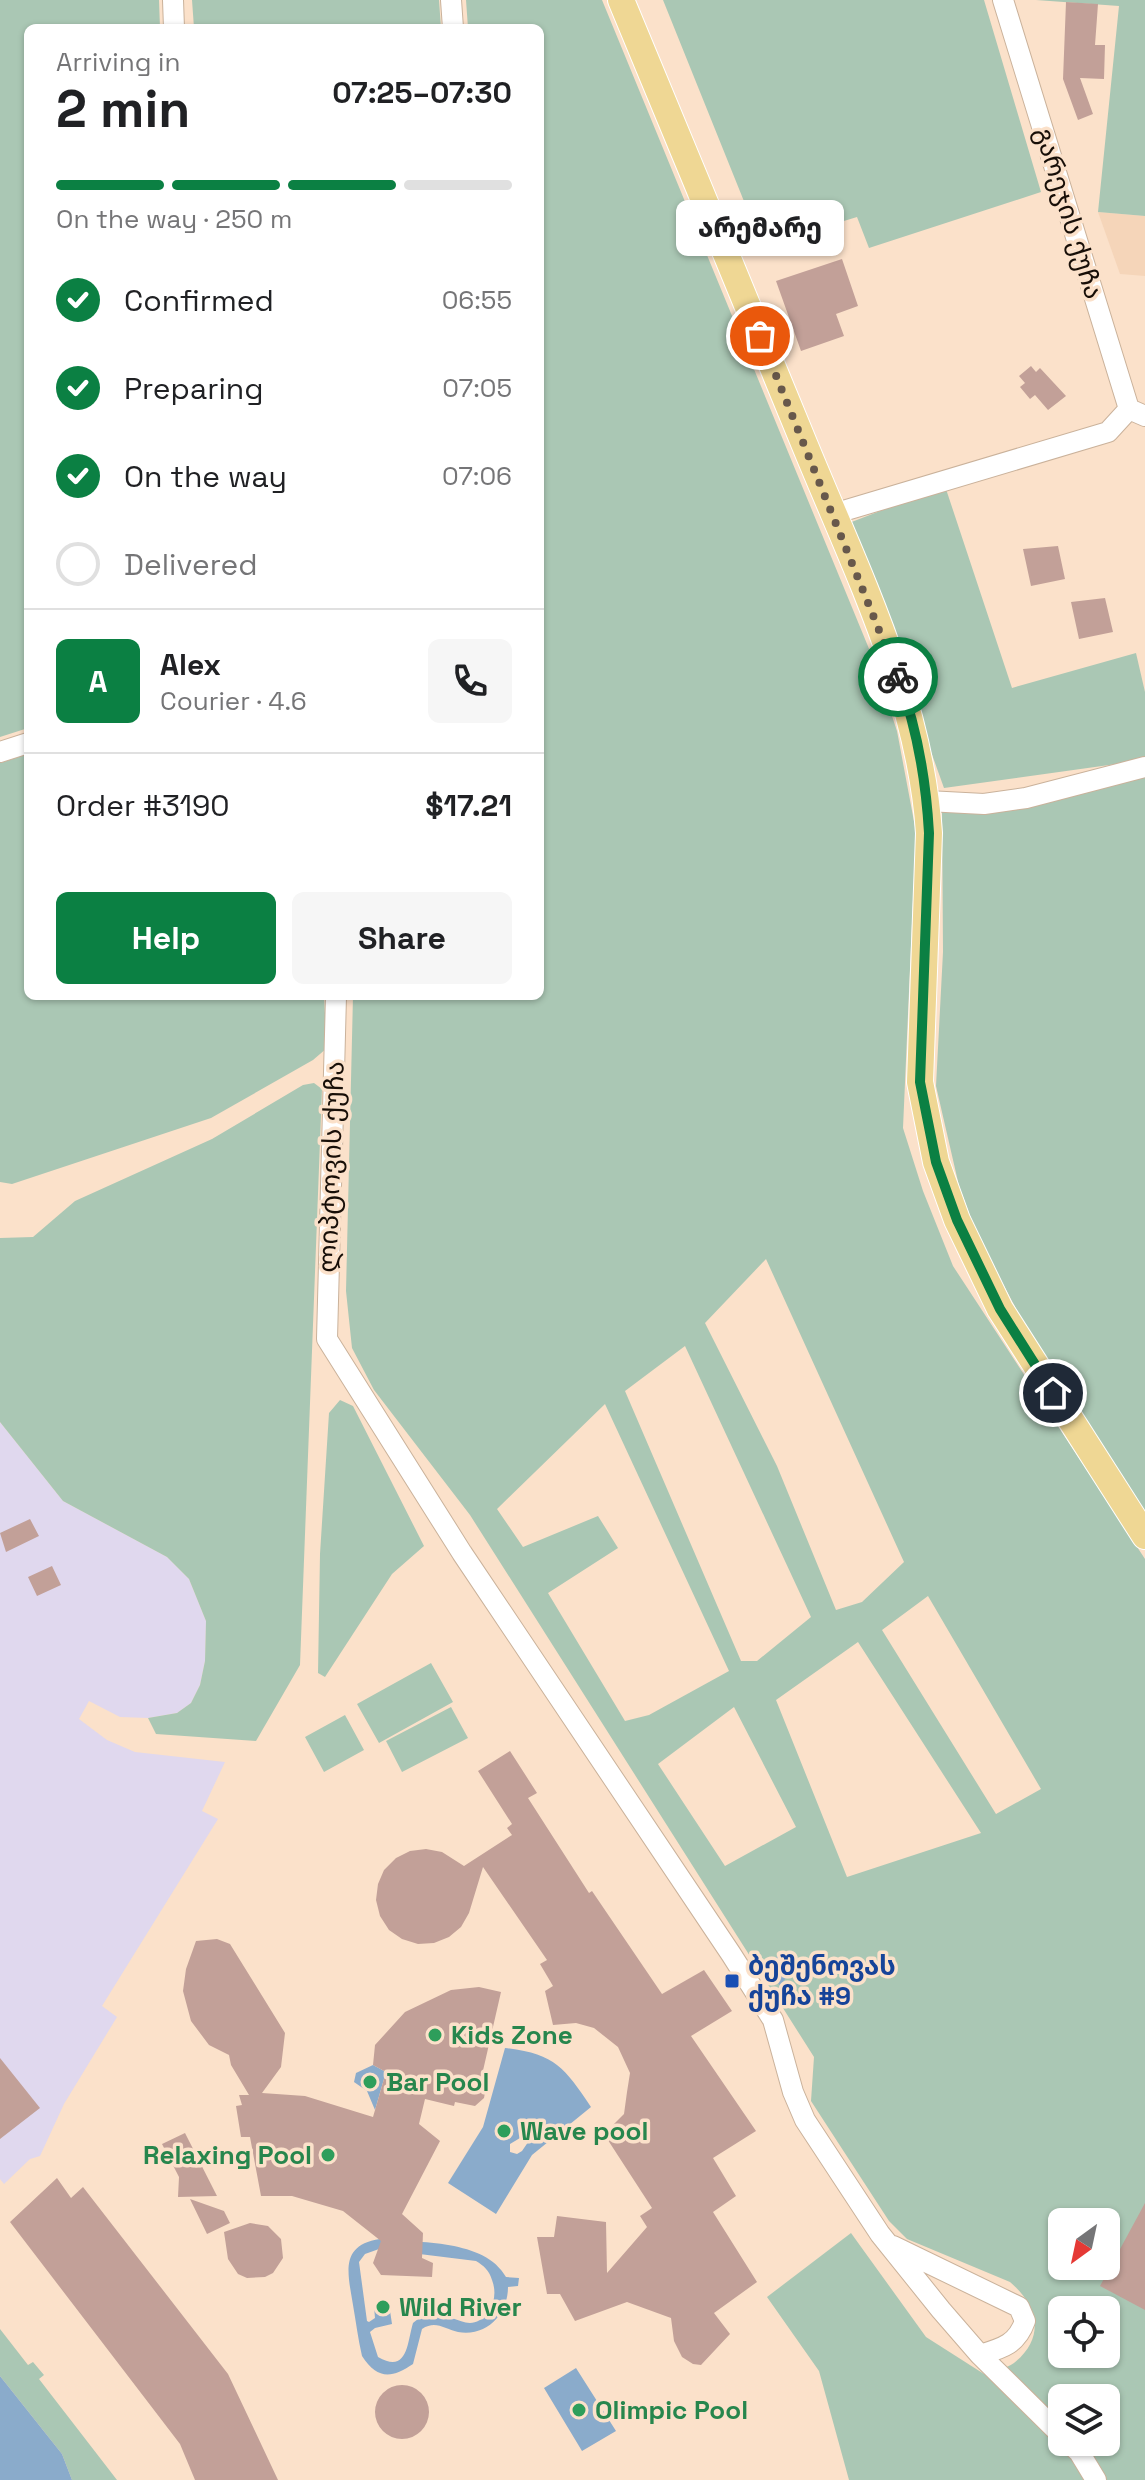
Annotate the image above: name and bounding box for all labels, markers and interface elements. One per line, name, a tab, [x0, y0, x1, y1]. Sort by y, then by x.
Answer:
text: Arriving in	[56, 45, 180, 79]
text: 07:25–07:30	[332, 73, 512, 112]
text: 2 min	[56, 76, 190, 142]
street label: გარეჯის ქუჩა	[1027, 123, 1111, 303]
callout: არემარე	[676, 200, 844, 256]
text: On the way · 250 m	[56, 202, 292, 236]
text: არემარე	[698, 211, 822, 245]
icon: check	[56, 278, 100, 322]
text: Confirmed	[124, 281, 274, 320]
text: 06:55	[442, 283, 512, 317]
pin	[726, 302, 794, 370]
icon: bag	[738, 314, 782, 358]
icon: check	[56, 366, 100, 410]
text: Preparing	[124, 369, 263, 408]
text: 07:05	[442, 371, 512, 405]
icon: check	[56, 454, 100, 498]
text: On the way	[124, 457, 287, 496]
text: 07:06	[442, 459, 512, 493]
text: Delivered	[124, 545, 258, 584]
courier	[858, 637, 938, 717]
button: phone	[428, 639, 512, 723]
text: Alex	[160, 645, 221, 684]
icon: bike	[876, 655, 920, 699]
text: A	[88, 662, 108, 701]
text: Courier · 4.6	[160, 684, 307, 718]
text: Order #3190	[56, 786, 230, 825]
text: $17.21	[425, 786, 512, 825]
button: Help	[56, 892, 276, 984]
button: Share	[292, 892, 512, 984]
street label: ლიპტოვის ქუჩა	[310, 1061, 352, 1273]
pin	[1019, 1359, 1087, 1427]
icon: home	[1031, 1371, 1075, 1415]
place label: ბეშენოვას ქუჩა #9	[748, 1949, 896, 2013]
marker: ბეშენოვას ქუჩა #9	[723, 1972, 741, 1990]
place label: Kids Zone	[451, 2018, 573, 2052]
marker: Kids Zone	[426, 2026, 444, 2044]
place label: Bar Pool	[386, 2065, 489, 2099]
marker: Bar Pool	[361, 2073, 379, 2091]
place label: Wave pool	[520, 2114, 648, 2148]
marker: Wave pool	[495, 2122, 513, 2140]
place label: Relaxing Pool	[143, 2138, 312, 2172]
marker: Relaxing Pool	[319, 2146, 337, 2164]
north arrow	[1048, 2208, 1120, 2280]
map controls	[1048, 2208, 1120, 2456]
place label: Wild River	[399, 2290, 522, 2324]
button: locate	[1048, 2296, 1120, 2368]
marker: Wild River	[374, 2298, 392, 2316]
button: layers	[1048, 2384, 1120, 2456]
place label: Olimpic Pool	[595, 2393, 748, 2427]
marker: Olimpic Pool	[570, 2401, 588, 2419]

